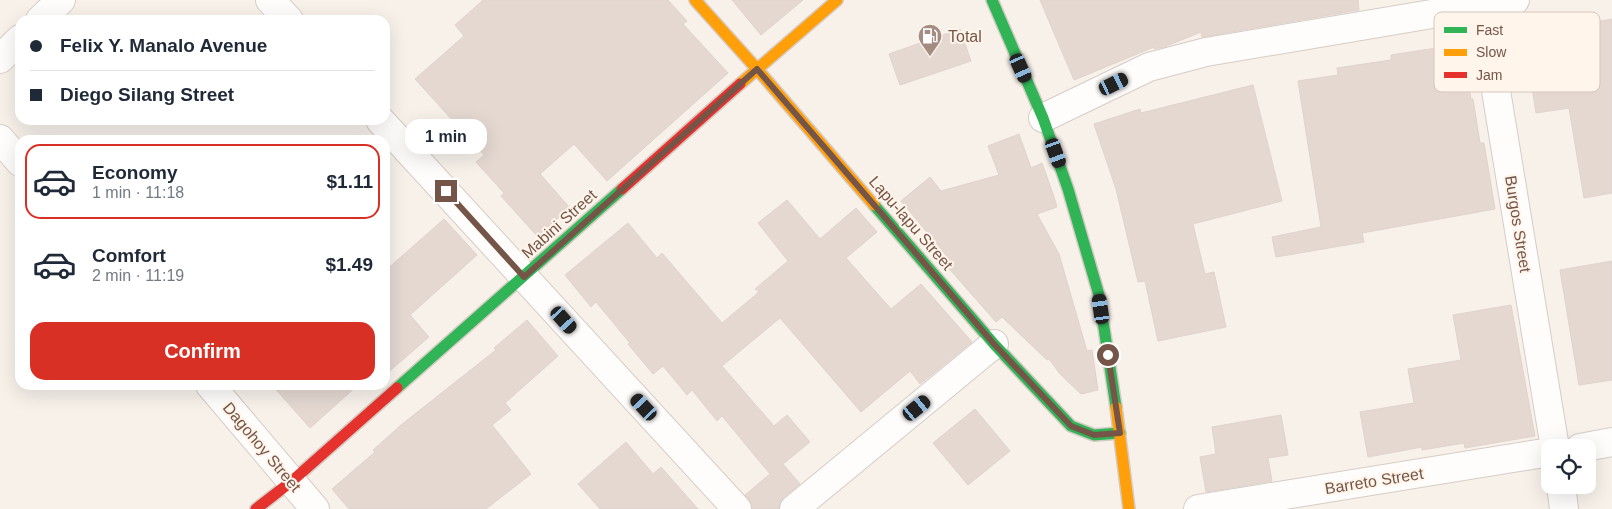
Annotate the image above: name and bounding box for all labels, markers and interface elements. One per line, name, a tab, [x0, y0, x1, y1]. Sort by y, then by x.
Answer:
legend	[1434, 12, 1600, 92]
text: Fast	[1476, 22, 1503, 38]
fuel station icon: Total	[917, 23, 943, 57]
place label: Total	[948, 28, 982, 45]
text: Felix Y. Manalo Avenue	[60, 35, 267, 56]
text: Slow	[1476, 44, 1507, 60]
car	[1008, 51, 1033, 85]
text: Jam	[1476, 67, 1502, 83]
car	[1097, 71, 1130, 97]
text: Diego Silang Street	[60, 84, 234, 105]
callout: 1 min	[405, 119, 487, 154]
text: 1 min	[425, 128, 467, 145]
car	[1043, 136, 1068, 170]
icon: car	[32, 159, 77, 204]
text: Economy	[92, 162, 178, 183]
text: $1.11	[327, 171, 373, 192]
street label: Lapu-lapu Street	[866, 173, 957, 274]
street label: Burgos Street	[1502, 174, 1534, 274]
route end	[435, 180, 457, 202]
text: 1 min · 11:18	[92, 184, 184, 201]
street label: Mabini Street	[518, 186, 600, 262]
icon: car	[32, 242, 77, 287]
text: Comfort	[92, 245, 166, 266]
text: $1.49	[325, 254, 373, 275]
text: 2 min · 11:19	[92, 267, 184, 284]
car	[1091, 293, 1110, 325]
car	[548, 304, 579, 336]
button: Confirm	[30, 322, 375, 380]
route start	[1097, 344, 1119, 366]
car	[628, 391, 659, 423]
car	[900, 393, 933, 423]
street label: Dagohoy Street	[220, 399, 305, 495]
map controls	[1541, 439, 1596, 494]
button: locate	[1541, 439, 1596, 494]
street label: Barreto Street	[1323, 465, 1425, 497]

